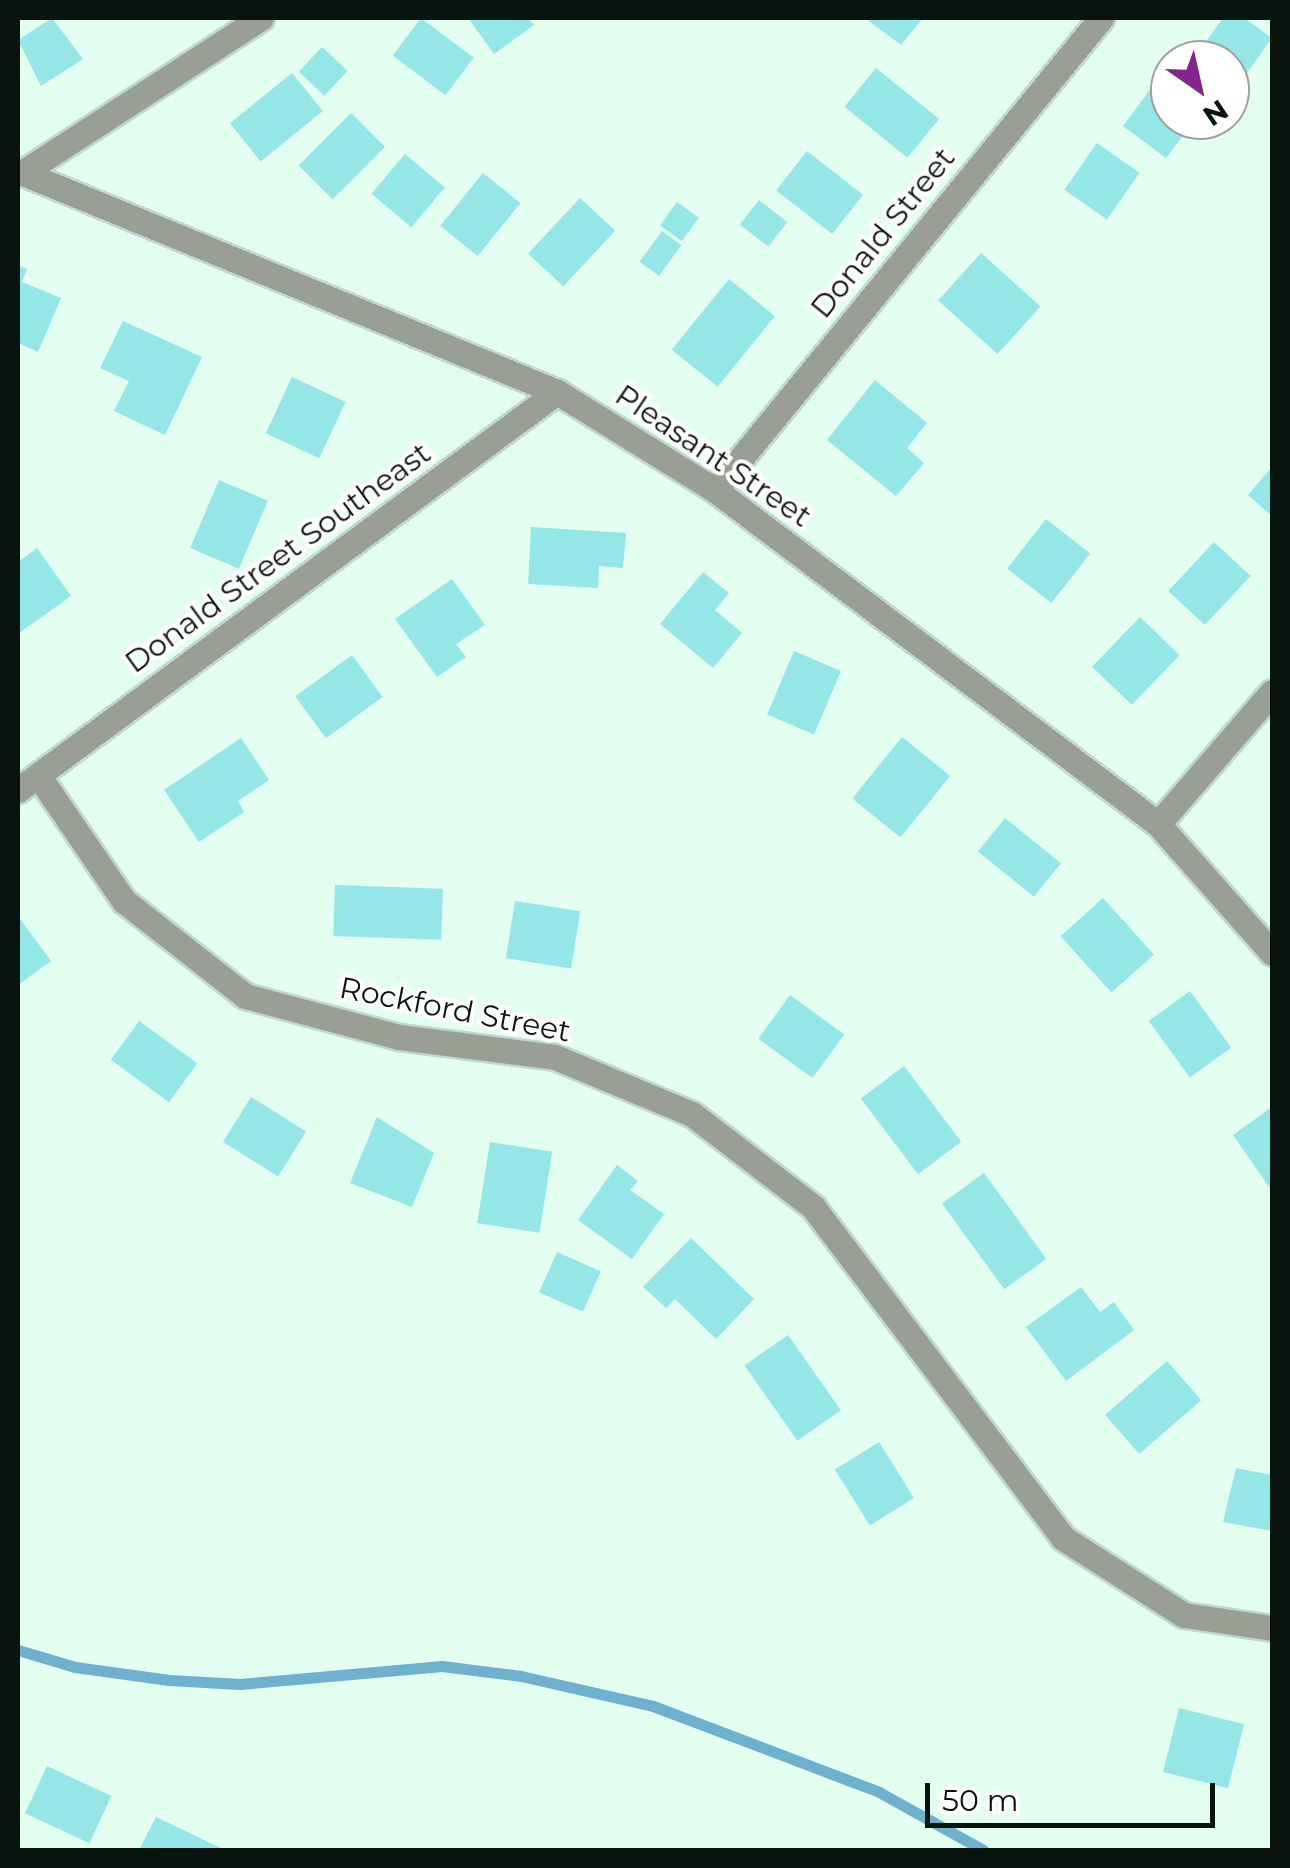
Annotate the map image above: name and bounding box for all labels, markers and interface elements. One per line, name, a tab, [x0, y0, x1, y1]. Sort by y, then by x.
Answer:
north arrow	[1150, 40, 1250, 140]
text: N	[1197, 93, 1235, 134]
street label: Donald Street	[803, 141, 963, 325]
street label: Pleasant Street	[608, 377, 818, 535]
street label: Donald Street Southeast	[118, 435, 438, 681]
street label: Rockford Street	[337, 970, 573, 1050]
scale bar	[930, 1763, 1220, 1825]
text: 50 m	[942, 1782, 1019, 1819]

